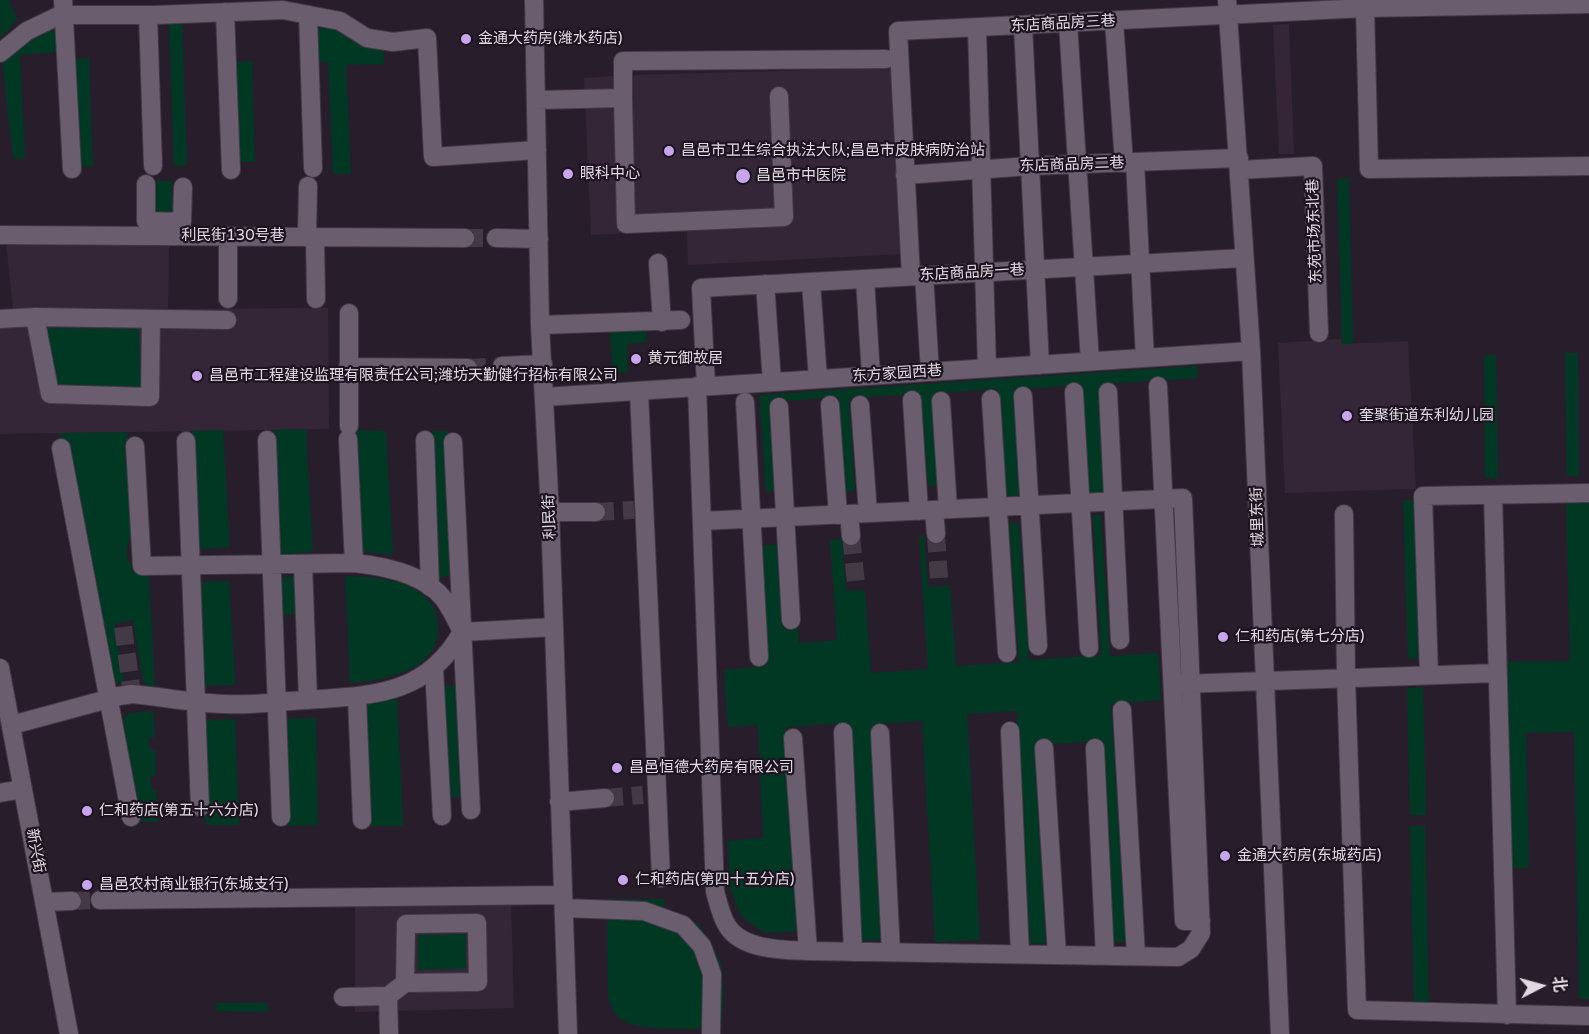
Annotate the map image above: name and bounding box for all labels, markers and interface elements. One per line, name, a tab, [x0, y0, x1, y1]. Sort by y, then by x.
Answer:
street label: 东店商品房三巷	[1010, 12, 1116, 36]
place label: 金通大药房(潍水药店)	[478, 30, 622, 48]
marker: 金通大药房(潍水药店)	[459, 32, 473, 46]
place label: 昌邑市卫生综合执法大队;昌邑市皮肤病防治站	[681, 142, 985, 160]
marker: 昌邑市卫生综合执法大队;昌邑市皮肤病防治站	[662, 144, 676, 158]
street label: 东店商品房二巷	[1019, 154, 1125, 176]
place label: 眼科中心	[580, 165, 640, 183]
marker: 眼科中心	[561, 167, 575, 181]
marker: 昌邑市中医院	[734, 167, 752, 185]
place label: 昌邑市中医院	[756, 167, 846, 185]
street label: 东苑市场东北巷	[1304, 178, 1326, 284]
street label: 利民街130号巷	[181, 227, 285, 245]
street label: 东店商品房一巷	[919, 261, 1025, 285]
place label: 黄元御故居	[648, 350, 723, 368]
marker: 黄元御故居	[629, 352, 643, 366]
street label: 东方家园西巷	[851, 362, 943, 386]
place label: 昌邑市工程建设监理有限责任公司;潍坊天勤健行招标有限公司	[209, 367, 618, 385]
marker: 昌邑市工程建设监理有限责任公司;潍坊天勤健行招标有限公司	[190, 369, 204, 383]
place label: 奎聚街道东利幼儿园	[1359, 407, 1494, 425]
marker: 奎聚街道东利幼儿园	[1340, 409, 1354, 423]
street label: 城里东街	[1248, 487, 1268, 547]
street label: 利民街	[540, 494, 560, 540]
place label: 仁和药店(第七分店)	[1235, 628, 1364, 646]
marker: 仁和药店(第七分店)	[1216, 630, 1230, 644]
place label: 昌邑恒德大药房有限公司	[629, 759, 794, 777]
marker: 昌邑恒德大药房有限公司	[610, 761, 624, 775]
place label: 仁和药店(第五十六分店)	[99, 802, 258, 820]
marker: 仁和药店(第五十六分店)	[80, 804, 94, 818]
street label: 新兴街	[22, 827, 48, 875]
place label: 金通大药房(东城药店)	[1237, 847, 1381, 865]
marker: 金通大药房(东城药店)	[1218, 849, 1232, 863]
place label: 仁和药店(第四十五分店)	[635, 871, 794, 889]
marker: 仁和药店(第四十五分店)	[616, 873, 630, 887]
place label: 昌邑农村商业银行(东城支行)	[99, 876, 288, 894]
marker: 昌邑农村商业银行(东城支行)	[80, 878, 94, 892]
north arrow	[1511, 956, 1571, 1016]
text: 北	[1548, 975, 1570, 993]

